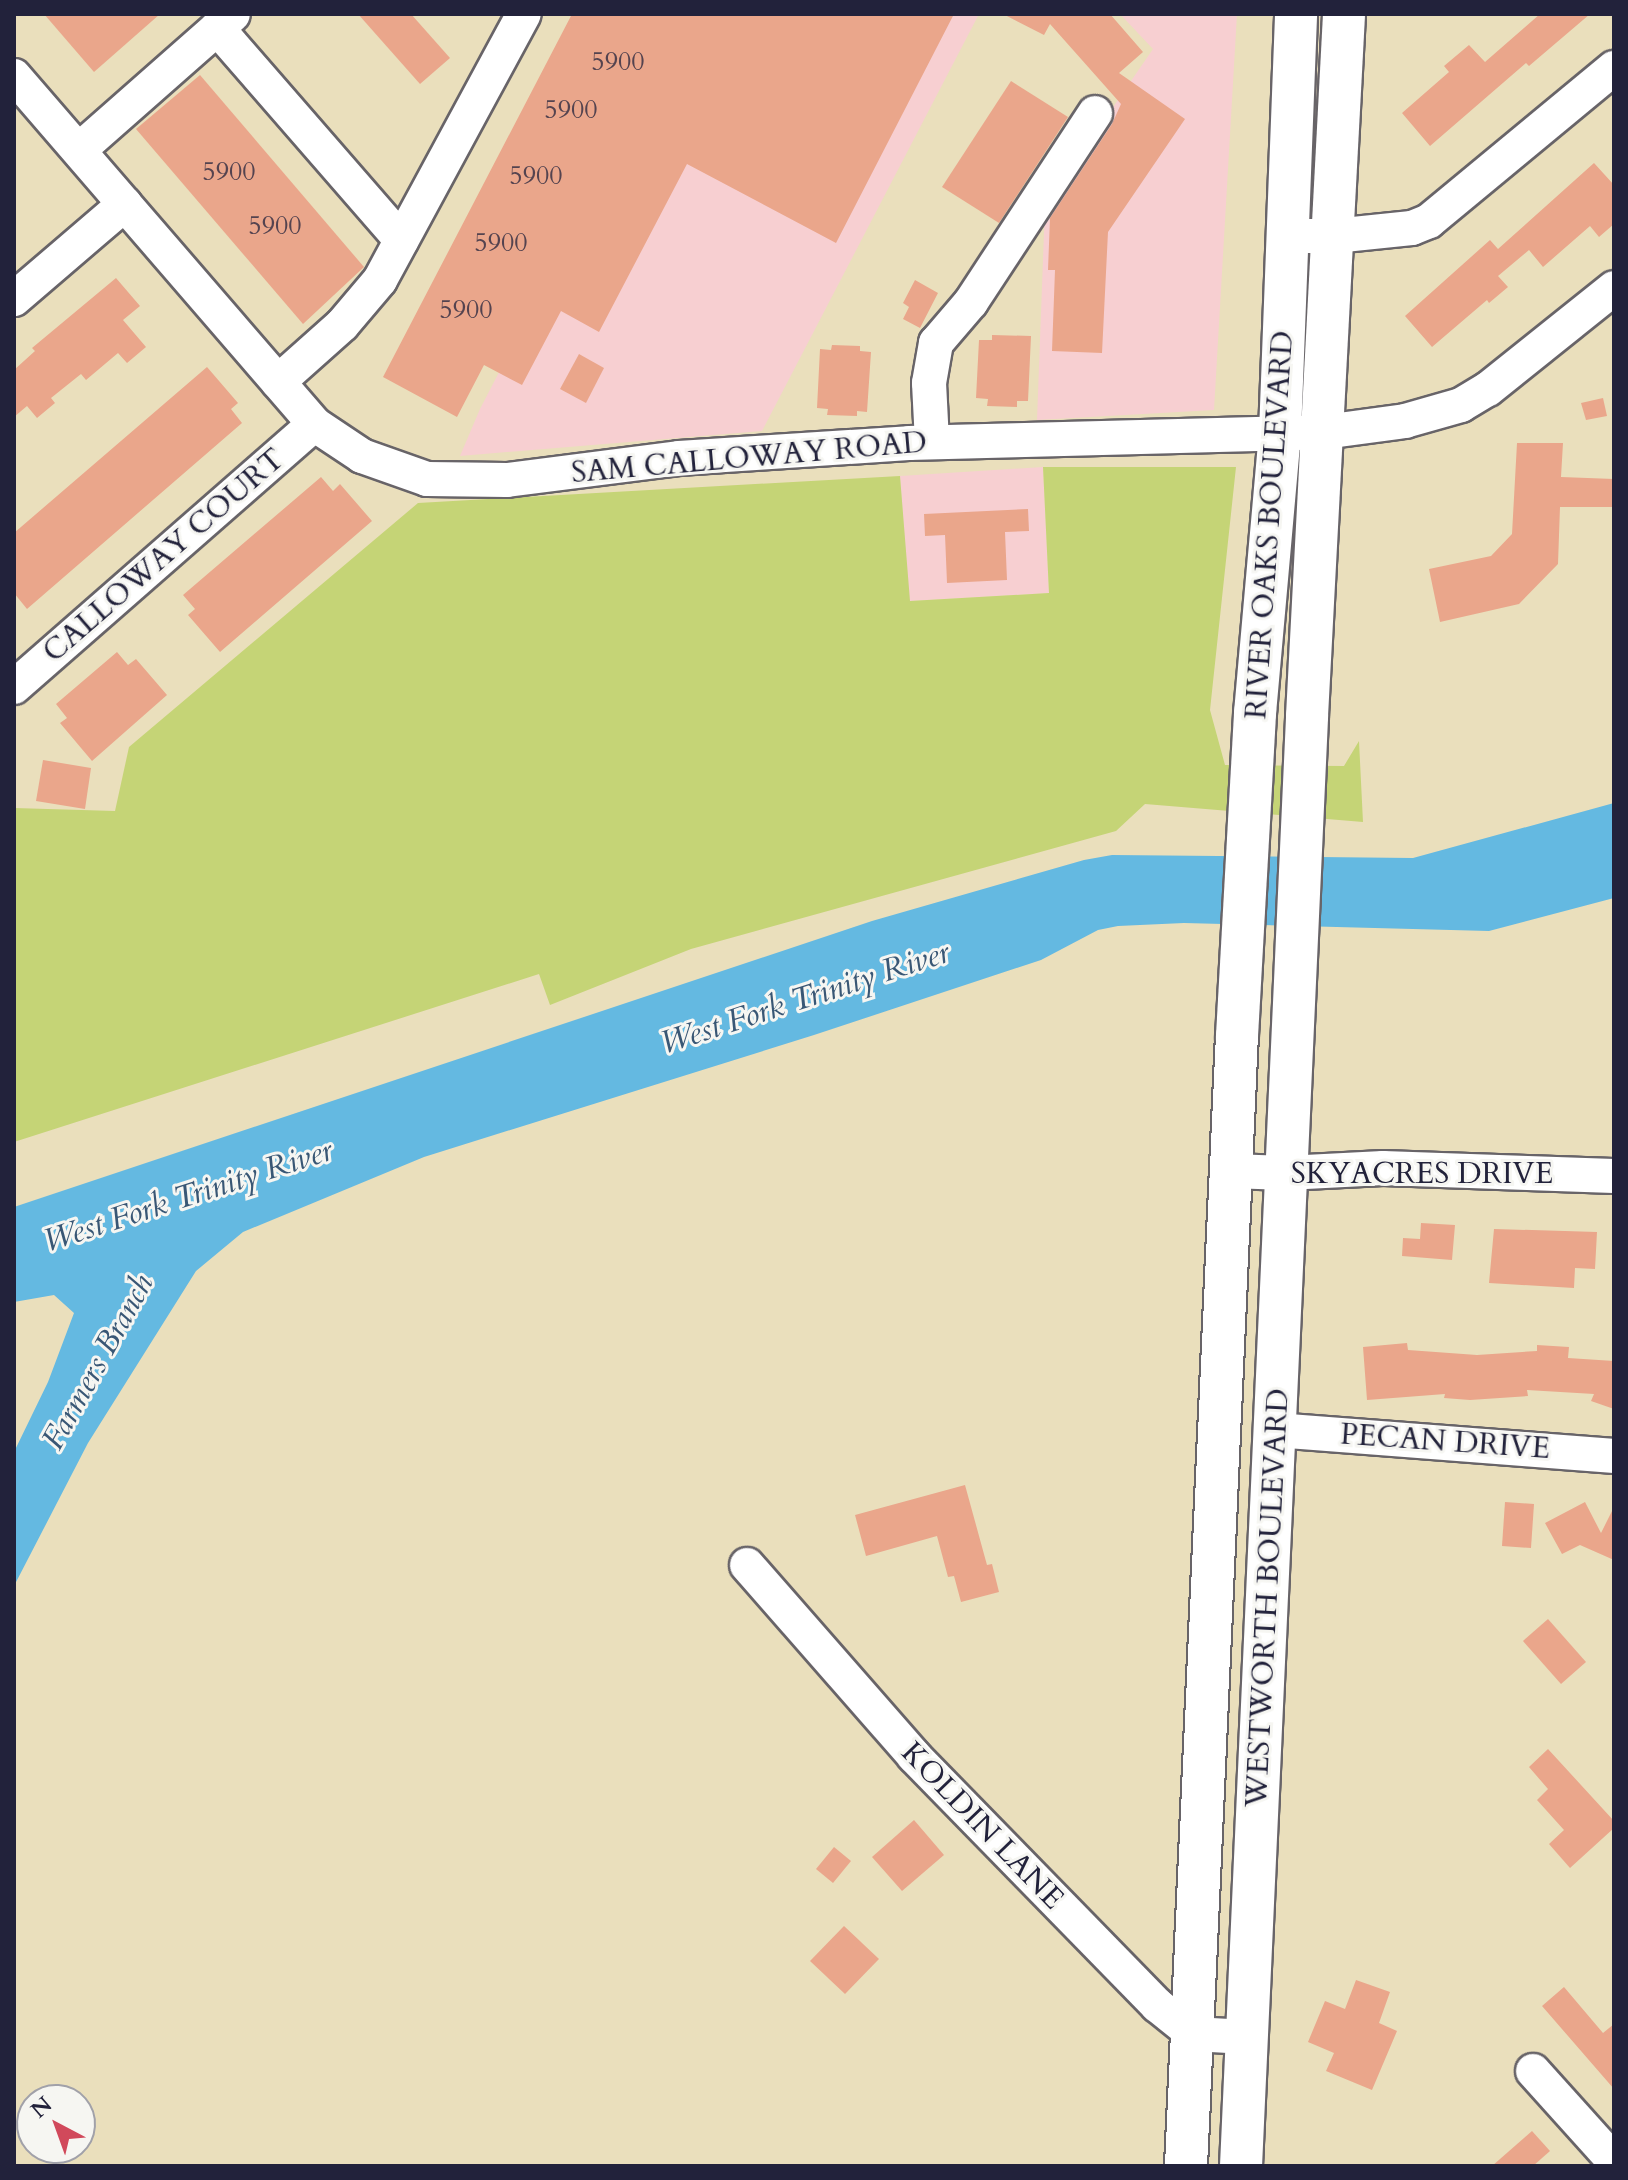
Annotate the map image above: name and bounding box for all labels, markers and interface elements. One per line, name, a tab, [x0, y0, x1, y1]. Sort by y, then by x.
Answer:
house number: 5900	[591, 46, 645, 78]
house number: 5900	[544, 94, 598, 126]
house number: 5900	[202, 156, 256, 188]
house number: 5900	[509, 160, 563, 192]
house number: 5900	[248, 210, 302, 242]
house number: 5900	[474, 227, 528, 259]
house number: 5900	[439, 294, 493, 326]
street label: RIVER OAKS BOULEVARD	[1238, 330, 1302, 720]
street label: SAM CALLOWAY ROAD	[570, 425, 928, 491]
street label: CALLOWAY COURT	[36, 442, 292, 670]
water label: West Fork Trinity River	[656, 933, 954, 1063]
water label: West Fork Trinity River	[39, 1131, 337, 1261]
street label: SKYACRES DRIVE	[1291, 1156, 1553, 1192]
water label: Farmers Branch	[34, 1268, 162, 1456]
street label: WESTWORTH BOULEVARD	[1239, 1387, 1297, 1809]
street label: PECAN DRIVE	[1339, 1417, 1551, 1467]
street label: KOLDIN LANE	[893, 1735, 1071, 1917]
north arrow	[16, 2084, 96, 2164]
text: N	[25, 2090, 59, 2125]

